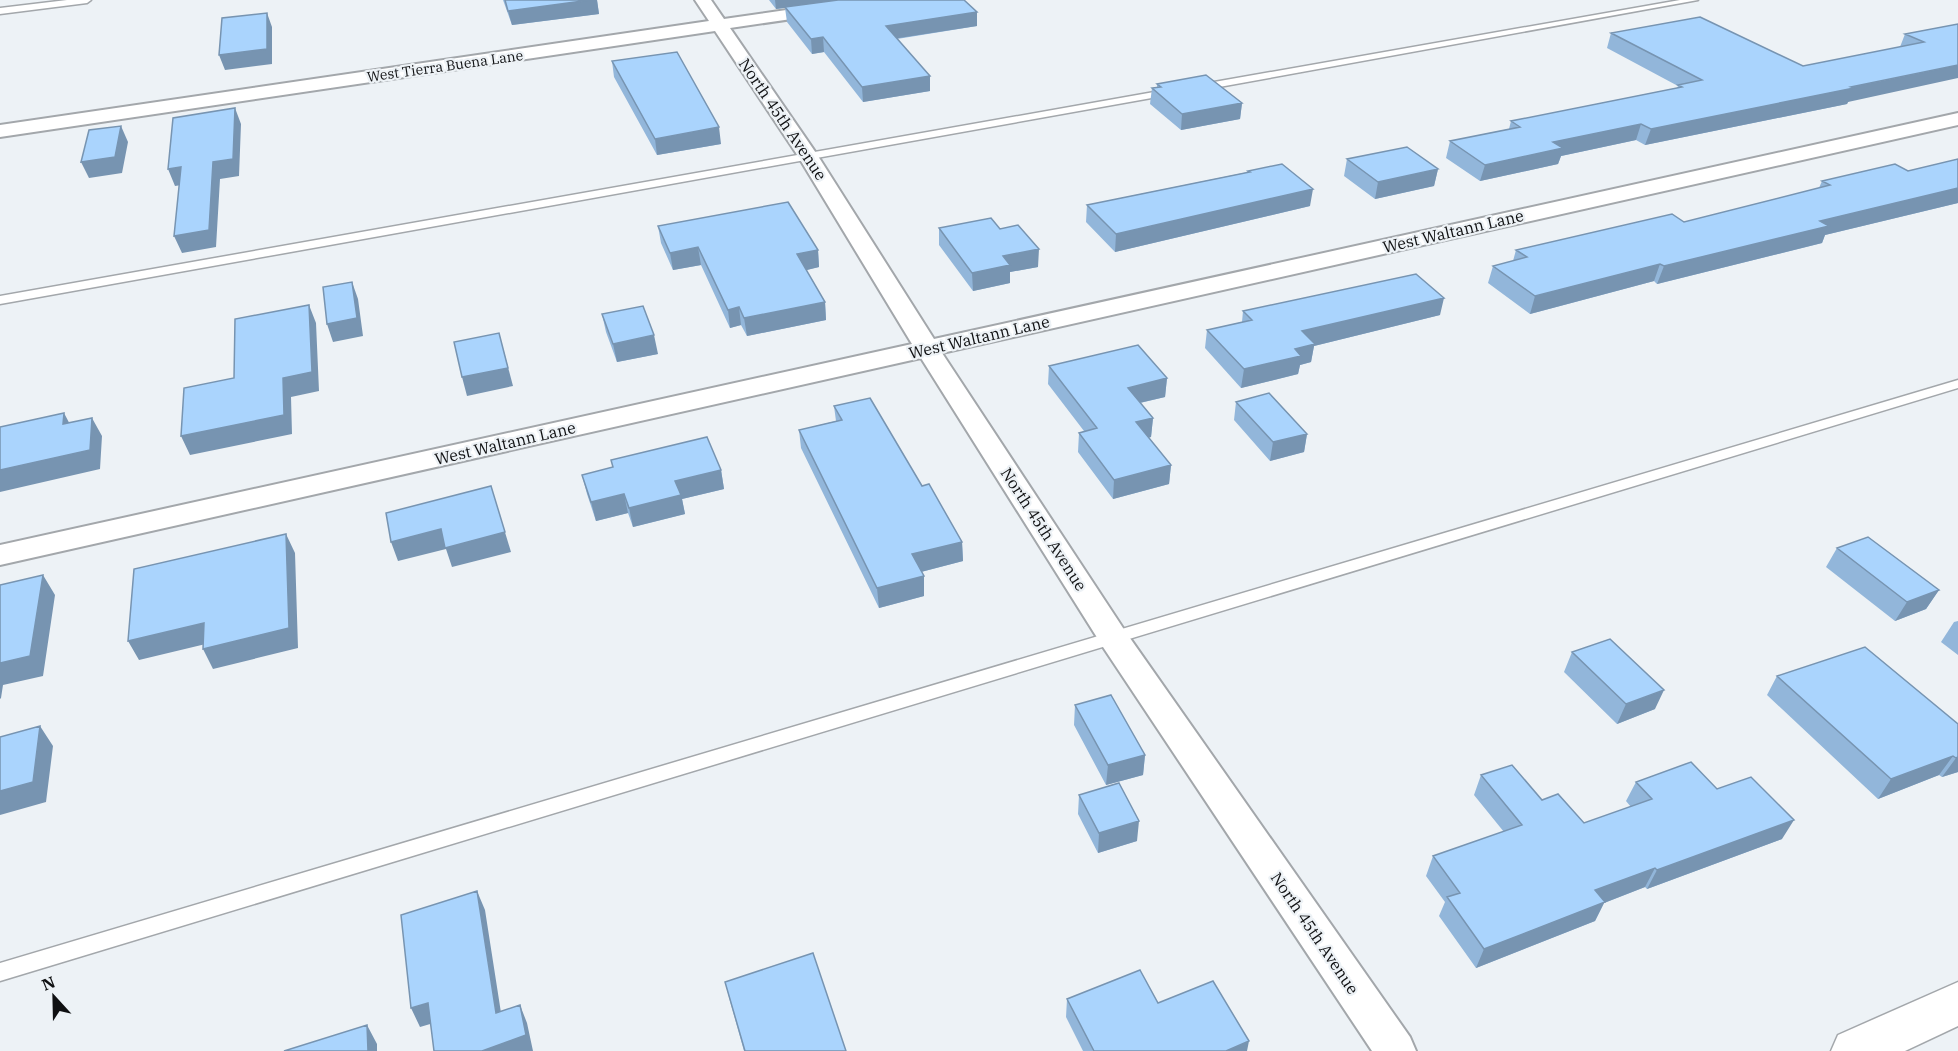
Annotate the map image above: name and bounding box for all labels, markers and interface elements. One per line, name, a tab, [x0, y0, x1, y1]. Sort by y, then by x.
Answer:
street label: West Tierra Buena Lane	[366, 46, 524, 86]
street label: North 45th Avenue	[735, 54, 831, 184]
street label: West Waltann Lane	[1381, 205, 1525, 257]
street label: West Waltann Lane	[907, 311, 1051, 363]
street label: West Waltann Lane	[433, 417, 577, 469]
street label: North 45th Avenue	[997, 464, 1091, 594]
street label: North 45th Avenue	[1267, 868, 1363, 998]
north arrow	[24, 967, 84, 1027]
text: N	[39, 971, 58, 995]

